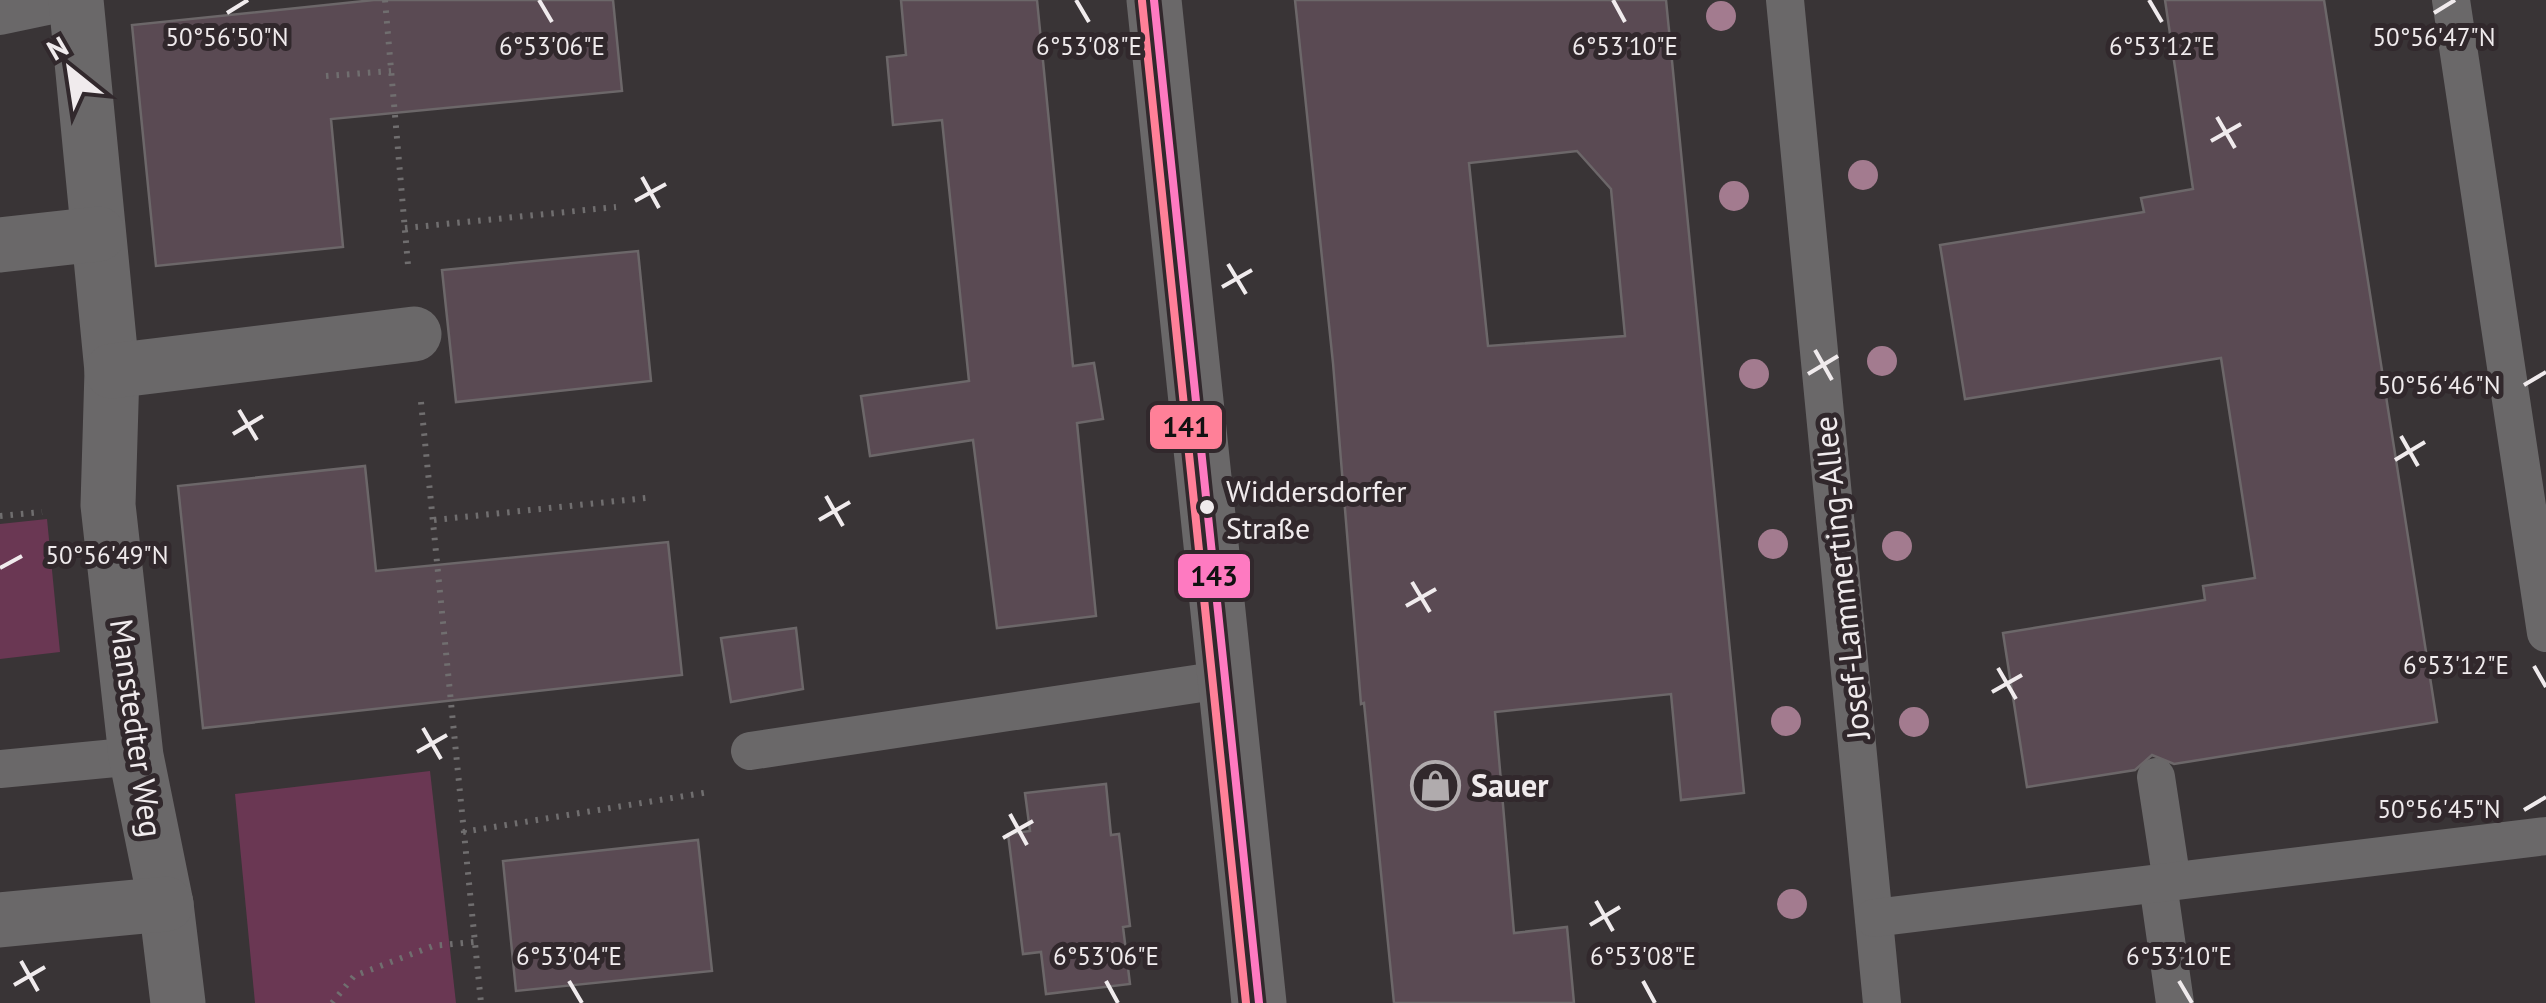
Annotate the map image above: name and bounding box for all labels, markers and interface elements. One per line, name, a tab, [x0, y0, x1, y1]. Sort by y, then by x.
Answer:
north arrow	[20, 20, 120, 120]
text: 50°56'50"N	[165, 21, 289, 53]
text: 50°56'47"N	[2372, 21, 2496, 53]
text: N	[40, 27, 74, 69]
text: 6°53'06"E	[499, 30, 605, 62]
text: 6°53'08"E	[1036, 30, 1142, 62]
text: 6°53'10"E	[1572, 30, 1678, 62]
text: 6°53'12"E	[2109, 30, 2215, 62]
text: 50°56'46"N	[2377, 369, 2501, 401]
line badge: 141	[1148, 403, 1224, 451]
text: 141	[1162, 408, 1210, 445]
street label: Josef-Lammerting-Allee	[1803, 414, 1879, 744]
place label: Widdersdorfer Straße	[1226, 471, 1406, 547]
marker: Widdersdorfer Straße	[1197, 497, 1217, 517]
text: 50°56'49"N	[45, 539, 169, 571]
line badge: 143	[1176, 552, 1252, 600]
text: 143	[1190, 557, 1238, 594]
street label: Manstedter Weg	[101, 616, 173, 840]
text: 6°53'12"E	[2403, 649, 2509, 681]
shop icon: Sauer	[1410, 759, 1462, 811]
place label: Sauer	[1471, 764, 1549, 806]
text: 50°56'45"N	[2377, 793, 2501, 825]
text: 6°53'04"E	[516, 940, 622, 972]
text: 6°53'06"E	[1053, 940, 1159, 972]
text: 6°53'08"E	[1590, 940, 1696, 972]
text: 6°53'10"E	[2126, 940, 2232, 972]

